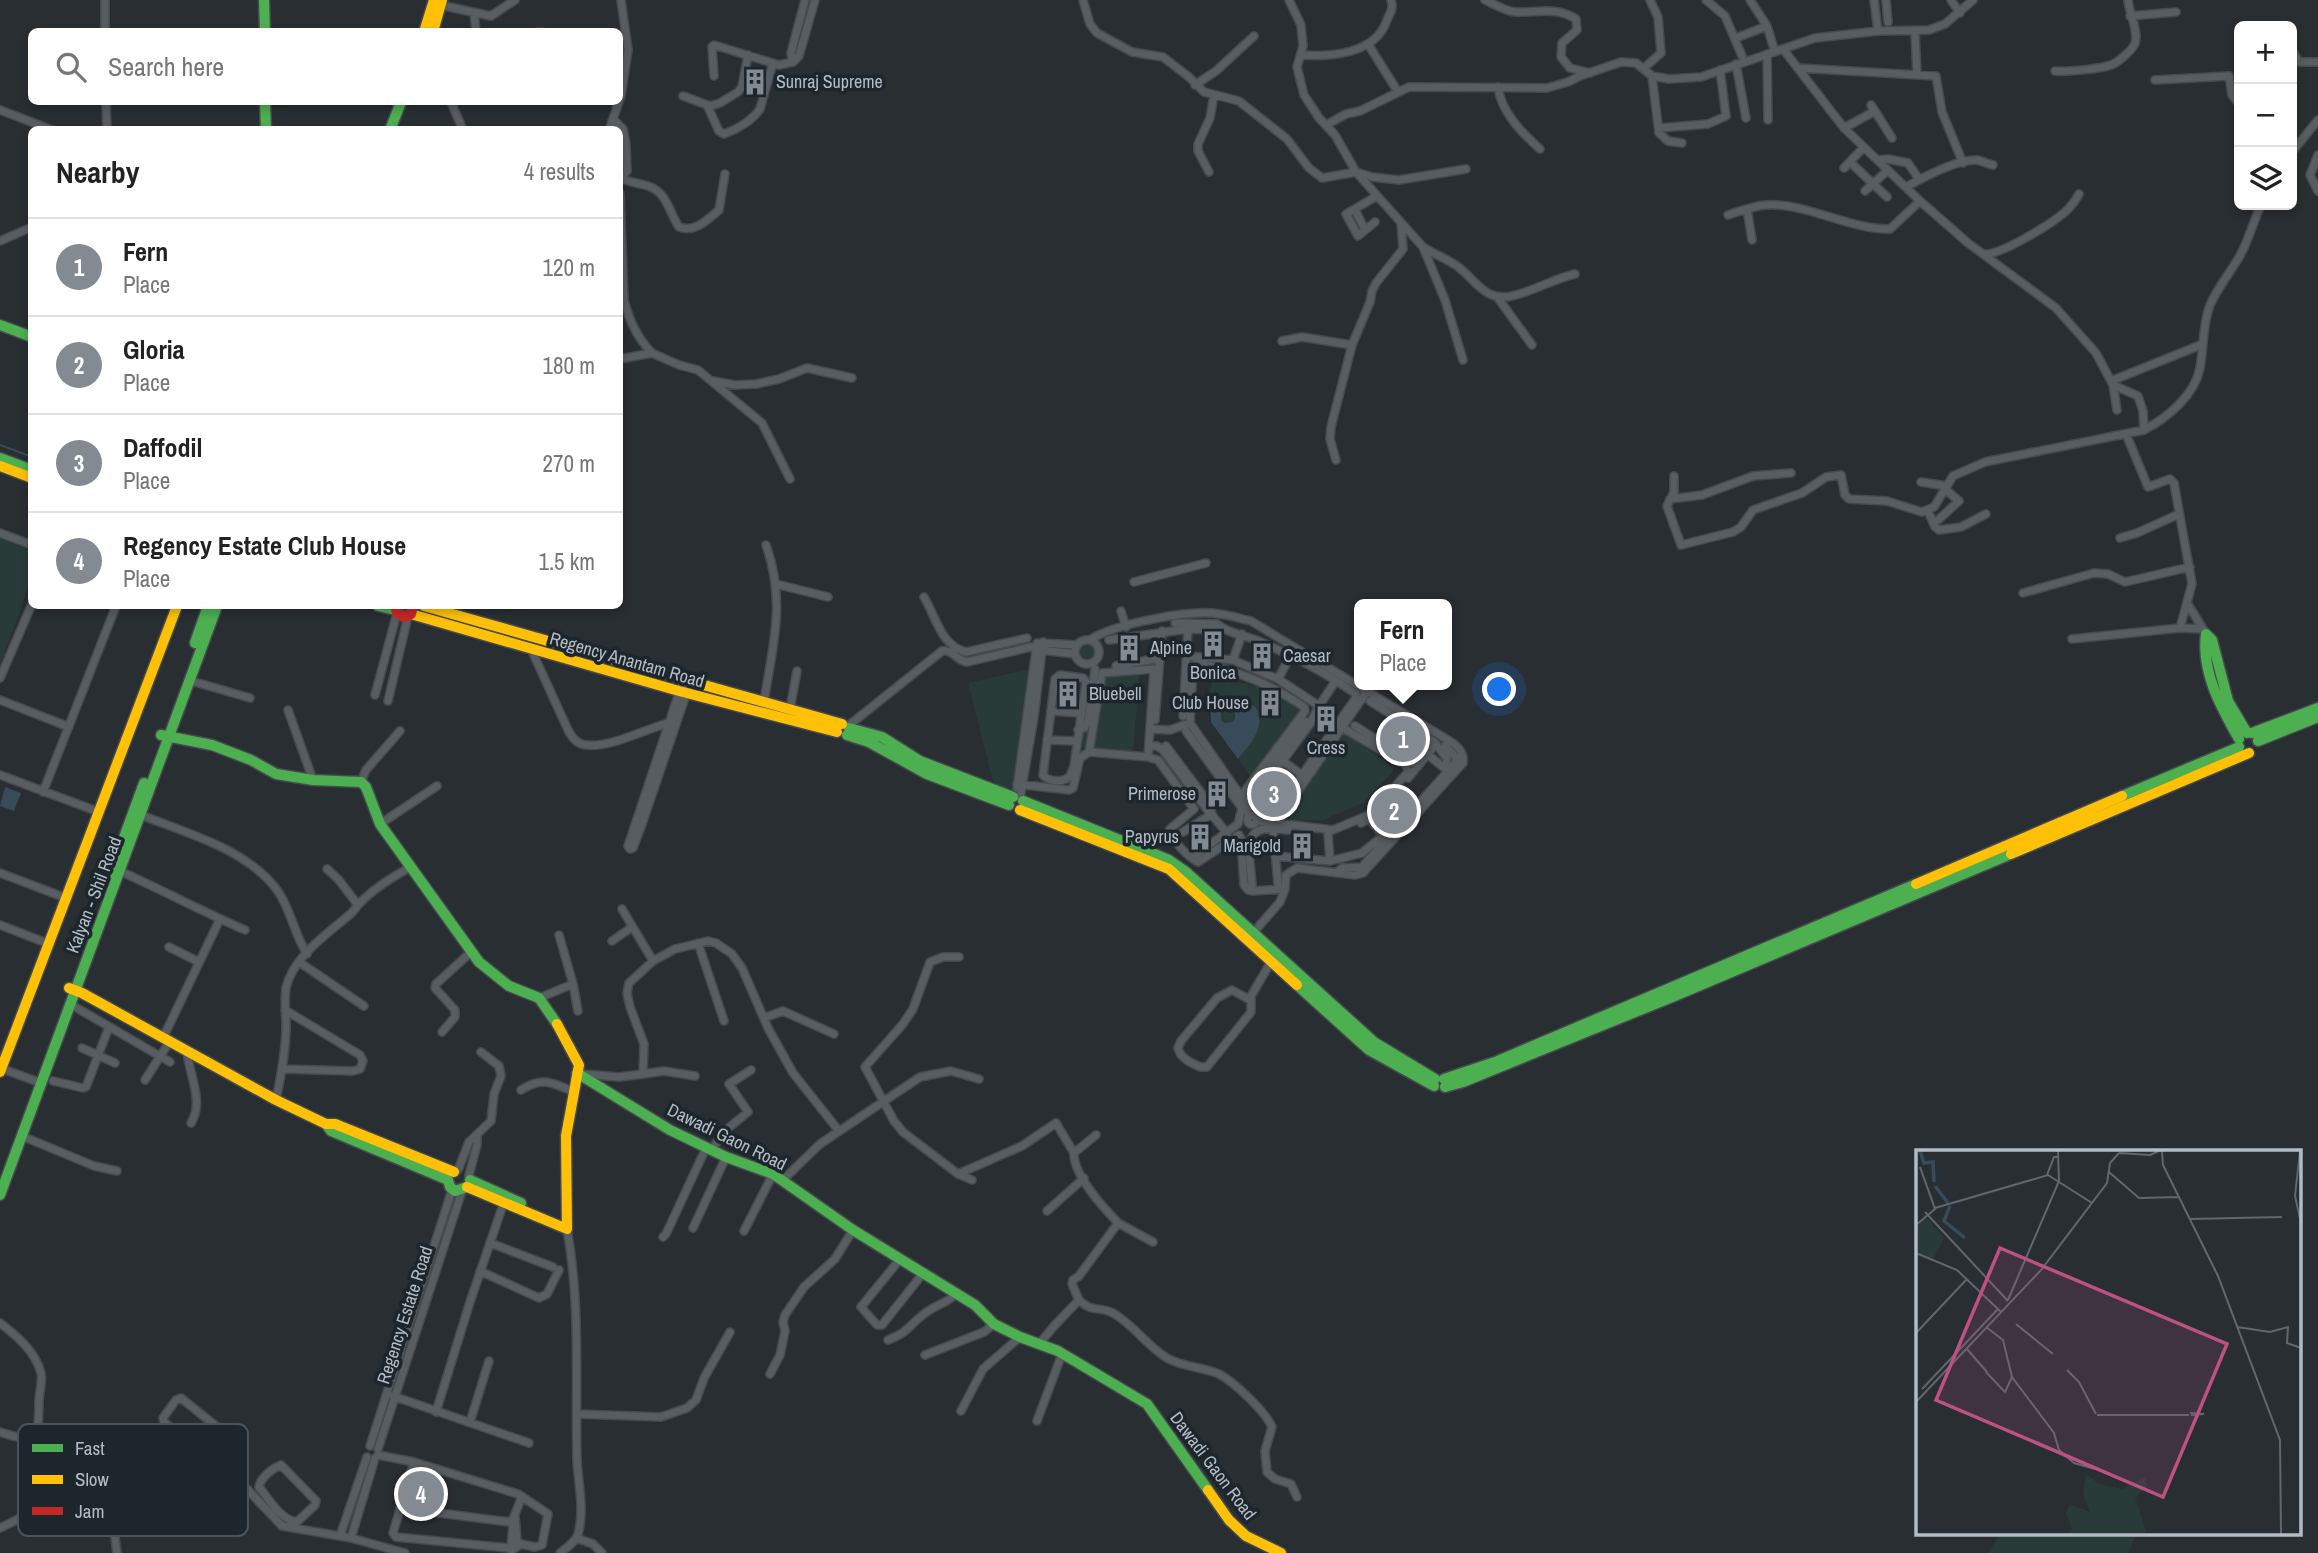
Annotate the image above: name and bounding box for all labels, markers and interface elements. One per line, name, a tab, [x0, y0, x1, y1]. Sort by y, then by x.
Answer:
map controls	[2234, 21, 2297, 210]
button: +	[2234, 21, 2297, 84]
search box	[28, 28, 623, 105]
icon: search	[52, 48, 90, 86]
text: Search here	[108, 49, 224, 84]
building icon: Sunraj Supreme	[740, 67, 770, 97]
place label: Sunraj Supreme	[776, 69, 883, 94]
button: −	[2234, 84, 2297, 147]
button: layers	[2234, 147, 2297, 210]
text: Nearby	[56, 152, 139, 192]
text: 4 results	[524, 156, 595, 187]
text: Fern	[123, 234, 168, 269]
text: 1	[74, 252, 84, 283]
text: 120 m	[543, 252, 595, 283]
text: Place	[123, 269, 170, 300]
text: Gloria	[123, 332, 185, 367]
text: 2	[74, 350, 84, 381]
text: 180 m	[543, 350, 595, 381]
text: Place	[123, 367, 170, 398]
text: Daffodil	[123, 430, 202, 465]
text: 3	[74, 448, 84, 479]
text: 270 m	[543, 448, 595, 479]
text: Place	[123, 465, 170, 496]
text: Regency Estate Club House	[123, 528, 406, 563]
text: 4	[74, 546, 84, 577]
text: 1.5 km	[538, 546, 595, 577]
text: Place	[123, 563, 170, 594]
popup	[1354, 599, 1452, 690]
text: Fern	[1379, 612, 1425, 647]
street label: Regency Anantam Road	[547, 625, 707, 694]
building icon: Bonica	[1198, 629, 1228, 659]
building icon: Alpine	[1114, 633, 1144, 663]
place label: Alpine	[1149, 635, 1192, 660]
building icon: Caesar	[1247, 641, 1277, 671]
place label: Caesar	[1283, 643, 1331, 668]
text: Place	[1379, 647, 1427, 678]
place label: Bonica	[1190, 660, 1236, 685]
your location	[1482, 672, 1516, 706]
building icon: Bluebell	[1053, 679, 1083, 709]
place label: Bluebell	[1089, 681, 1142, 706]
building icon: Club House	[1255, 688, 1285, 718]
place label: Club House	[1172, 690, 1249, 715]
building icon: Cress	[1311, 704, 1341, 734]
pin: 1	[1380, 713, 1426, 765]
place label: Cress	[1307, 735, 1345, 760]
pin: 3	[1251, 768, 1297, 820]
building icon: Primerose	[1202, 779, 1232, 809]
place label: Primerose	[1128, 781, 1196, 806]
pin: 2	[1371, 785, 1417, 837]
building icon: Papyrus	[1185, 822, 1215, 852]
place label: Papyrus	[1125, 824, 1179, 849]
building icon: Marigold	[1287, 831, 1317, 861]
street label: Kalyan - Shil Road	[60, 833, 127, 957]
place label: Marigold	[1224, 833, 1281, 858]
street label: Dawadi Gaon Road	[663, 1097, 791, 1176]
inset map	[1916, 1150, 2300, 1536]
street label: Regency Estate Road	[370, 1243, 439, 1387]
street label: Dawadi Gaon Road	[1164, 1406, 1262, 1525]
legend	[18, 1424, 248, 1536]
text: Fast	[75, 1435, 105, 1461]
text: Slow	[75, 1466, 110, 1492]
pin: 4	[398, 1468, 444, 1520]
text: Jam	[75, 1498, 104, 1524]

